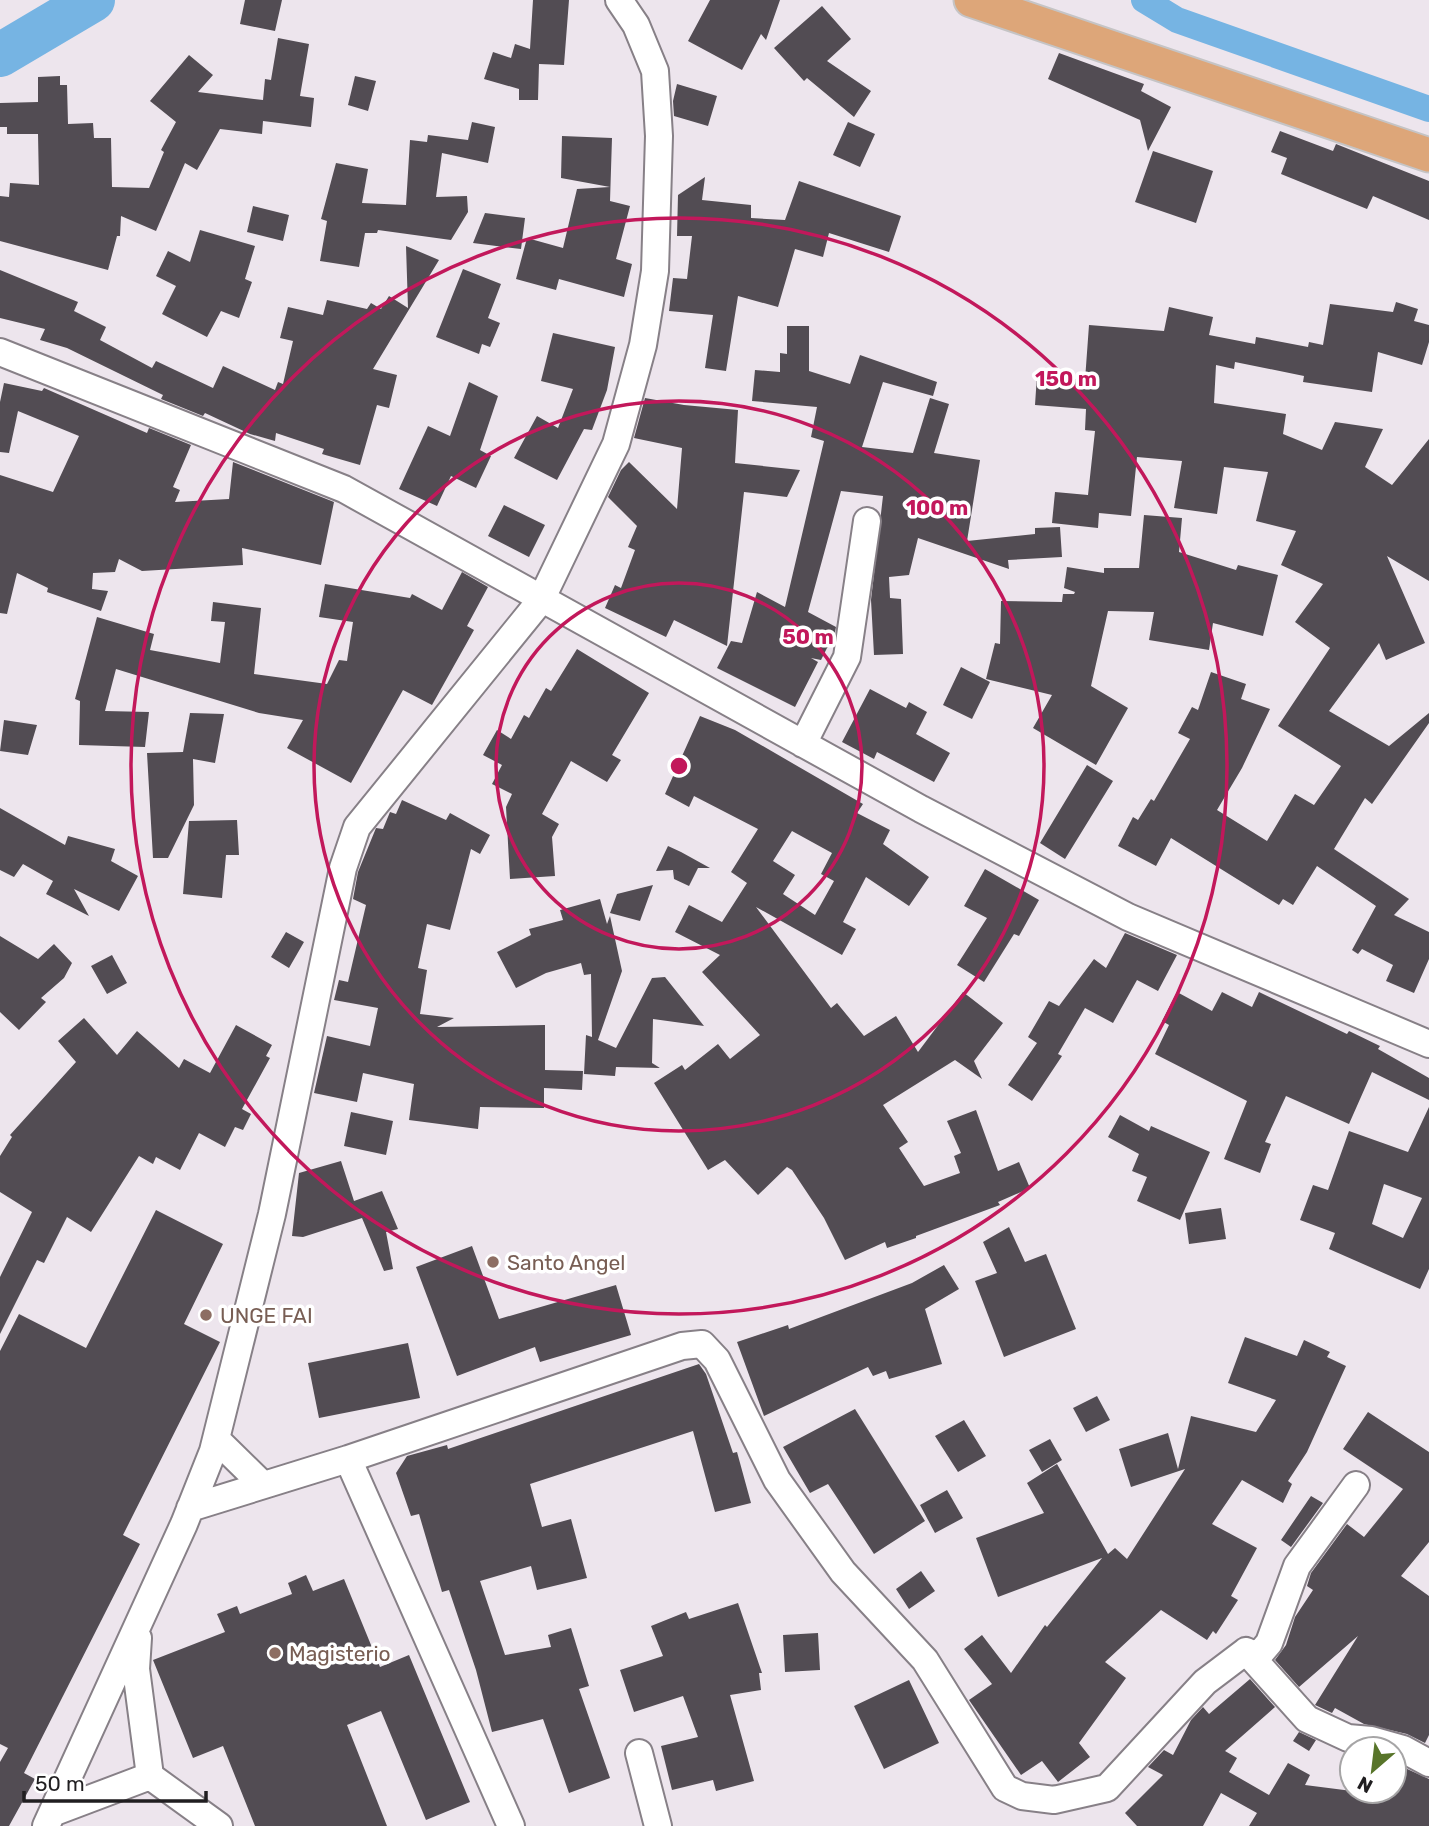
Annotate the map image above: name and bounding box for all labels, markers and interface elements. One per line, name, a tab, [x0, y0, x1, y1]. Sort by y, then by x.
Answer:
text: 150 m	[1035, 366, 1097, 391]
text: 100 m	[906, 495, 968, 520]
text: 50 m	[782, 624, 834, 649]
centre of rings	[667, 754, 691, 778]
place label: Santo Angel	[507, 1250, 625, 1275]
marker: Santo Angel	[485, 1254, 501, 1270]
place label: UNGE FAI	[220, 1303, 313, 1328]
marker: UNGE FAI	[198, 1307, 214, 1323]
place label: Magisterio	[289, 1641, 391, 1666]
marker: Magisterio	[267, 1645, 283, 1661]
north arrow	[1338, 1735, 1408, 1805]
scale bar	[24, 1759, 206, 1803]
text: 50 m	[35, 1771, 85, 1796]
text: N	[1354, 1771, 1377, 1798]

